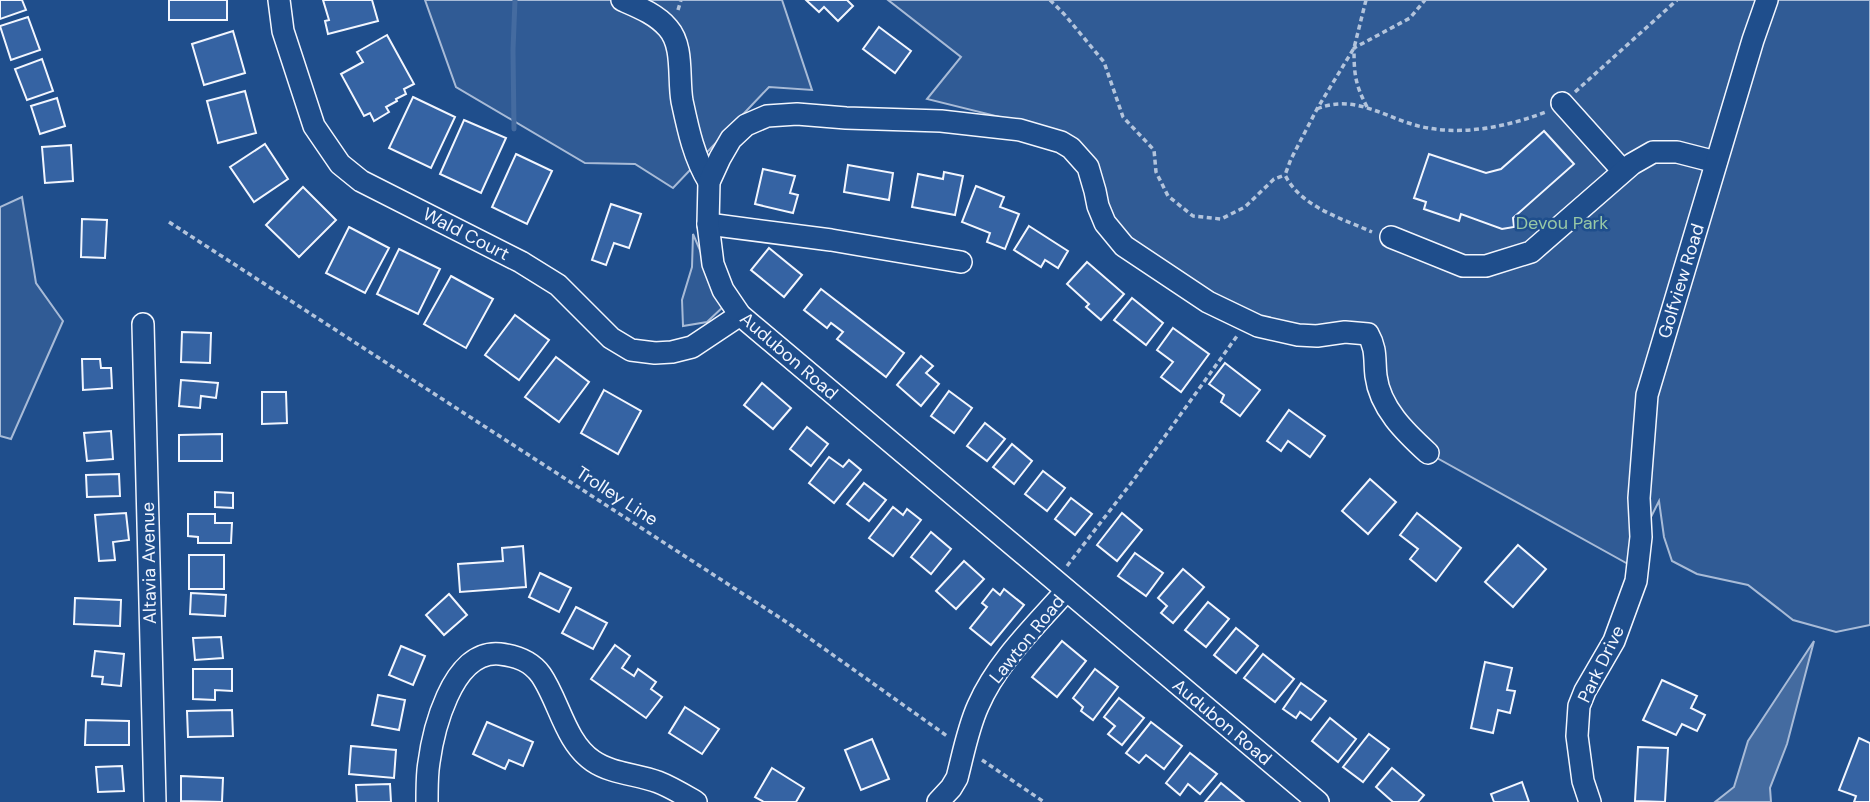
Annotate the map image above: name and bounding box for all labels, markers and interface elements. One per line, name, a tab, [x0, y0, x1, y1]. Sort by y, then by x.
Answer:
street label: Wald Court	[419, 202, 513, 266]
park label: Devou Park	[1516, 211, 1608, 235]
street label: Golfview Road	[1652, 221, 1710, 341]
street label: Audubon Road	[735, 307, 843, 405]
street label: Trolley Line	[571, 461, 663, 531]
street label: Altavia Avenue	[136, 502, 162, 624]
street label: Lawton Road	[984, 590, 1070, 688]
street label: Park Drive	[1572, 621, 1630, 707]
street label: Audubon Road	[1167, 673, 1277, 771]

